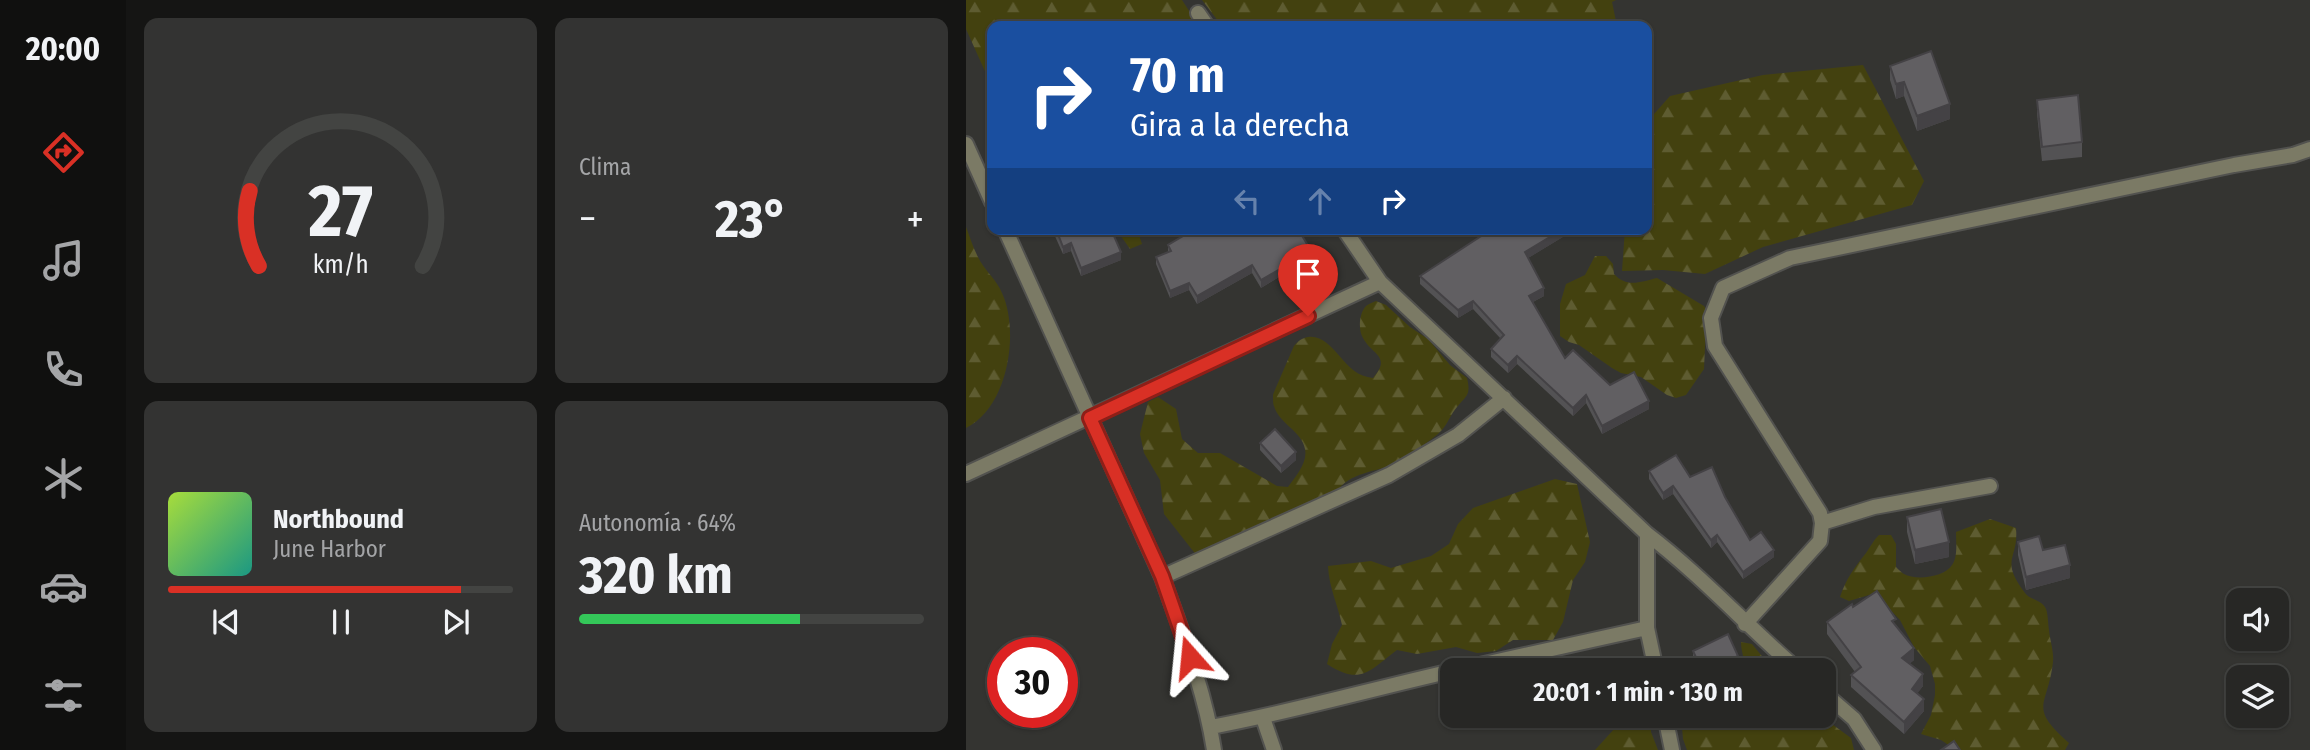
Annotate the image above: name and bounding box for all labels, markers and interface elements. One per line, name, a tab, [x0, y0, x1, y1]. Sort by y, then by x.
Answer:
text: 20:00	[26, 30, 100, 68]
text: 70 m	[1130, 46, 1225, 105]
icon: right	[1015, 49, 1106, 140]
text: Gira a la derecha	[1130, 106, 1350, 144]
icon: directions	[39, 128, 88, 177]
text: Clima	[579, 153, 631, 181]
text: 27	[307, 169, 373, 256]
icon: left	[1228, 182, 1266, 220]
icon: ahead	[1301, 182, 1339, 220]
icon: right	[1374, 182, 1412, 220]
text: 23°	[715, 188, 788, 251]
text: −	[579, 196, 596, 242]
text: +	[907, 196, 924, 242]
icon: music	[39, 236, 88, 285]
pin	[1278, 244, 1338, 316]
text: km/h	[313, 250, 368, 280]
icon: arrive	[1289, 255, 1327, 293]
icon: phone	[39, 345, 88, 394]
icon: climate	[39, 454, 88, 503]
text: Northbound	[273, 504, 404, 535]
text: Autonomía · 64%	[579, 509, 736, 537]
text: June Harbor	[273, 535, 386, 563]
text: 320 km	[579, 544, 733, 607]
icon: car	[39, 562, 88, 611]
map controls	[2226, 588, 2289, 728]
button: sound	[2226, 588, 2289, 651]
icon: previous	[207, 603, 245, 641]
icon: pause	[322, 603, 360, 641]
icon: next	[437, 603, 475, 641]
position arrow	[1153, 620, 1227, 694]
speed limit sign: 30	[987, 637, 1078, 728]
button: layers	[2226, 665, 2289, 728]
icon: filters	[39, 671, 88, 720]
text: 20:01 · 1 min · 130 m	[1533, 677, 1743, 708]

